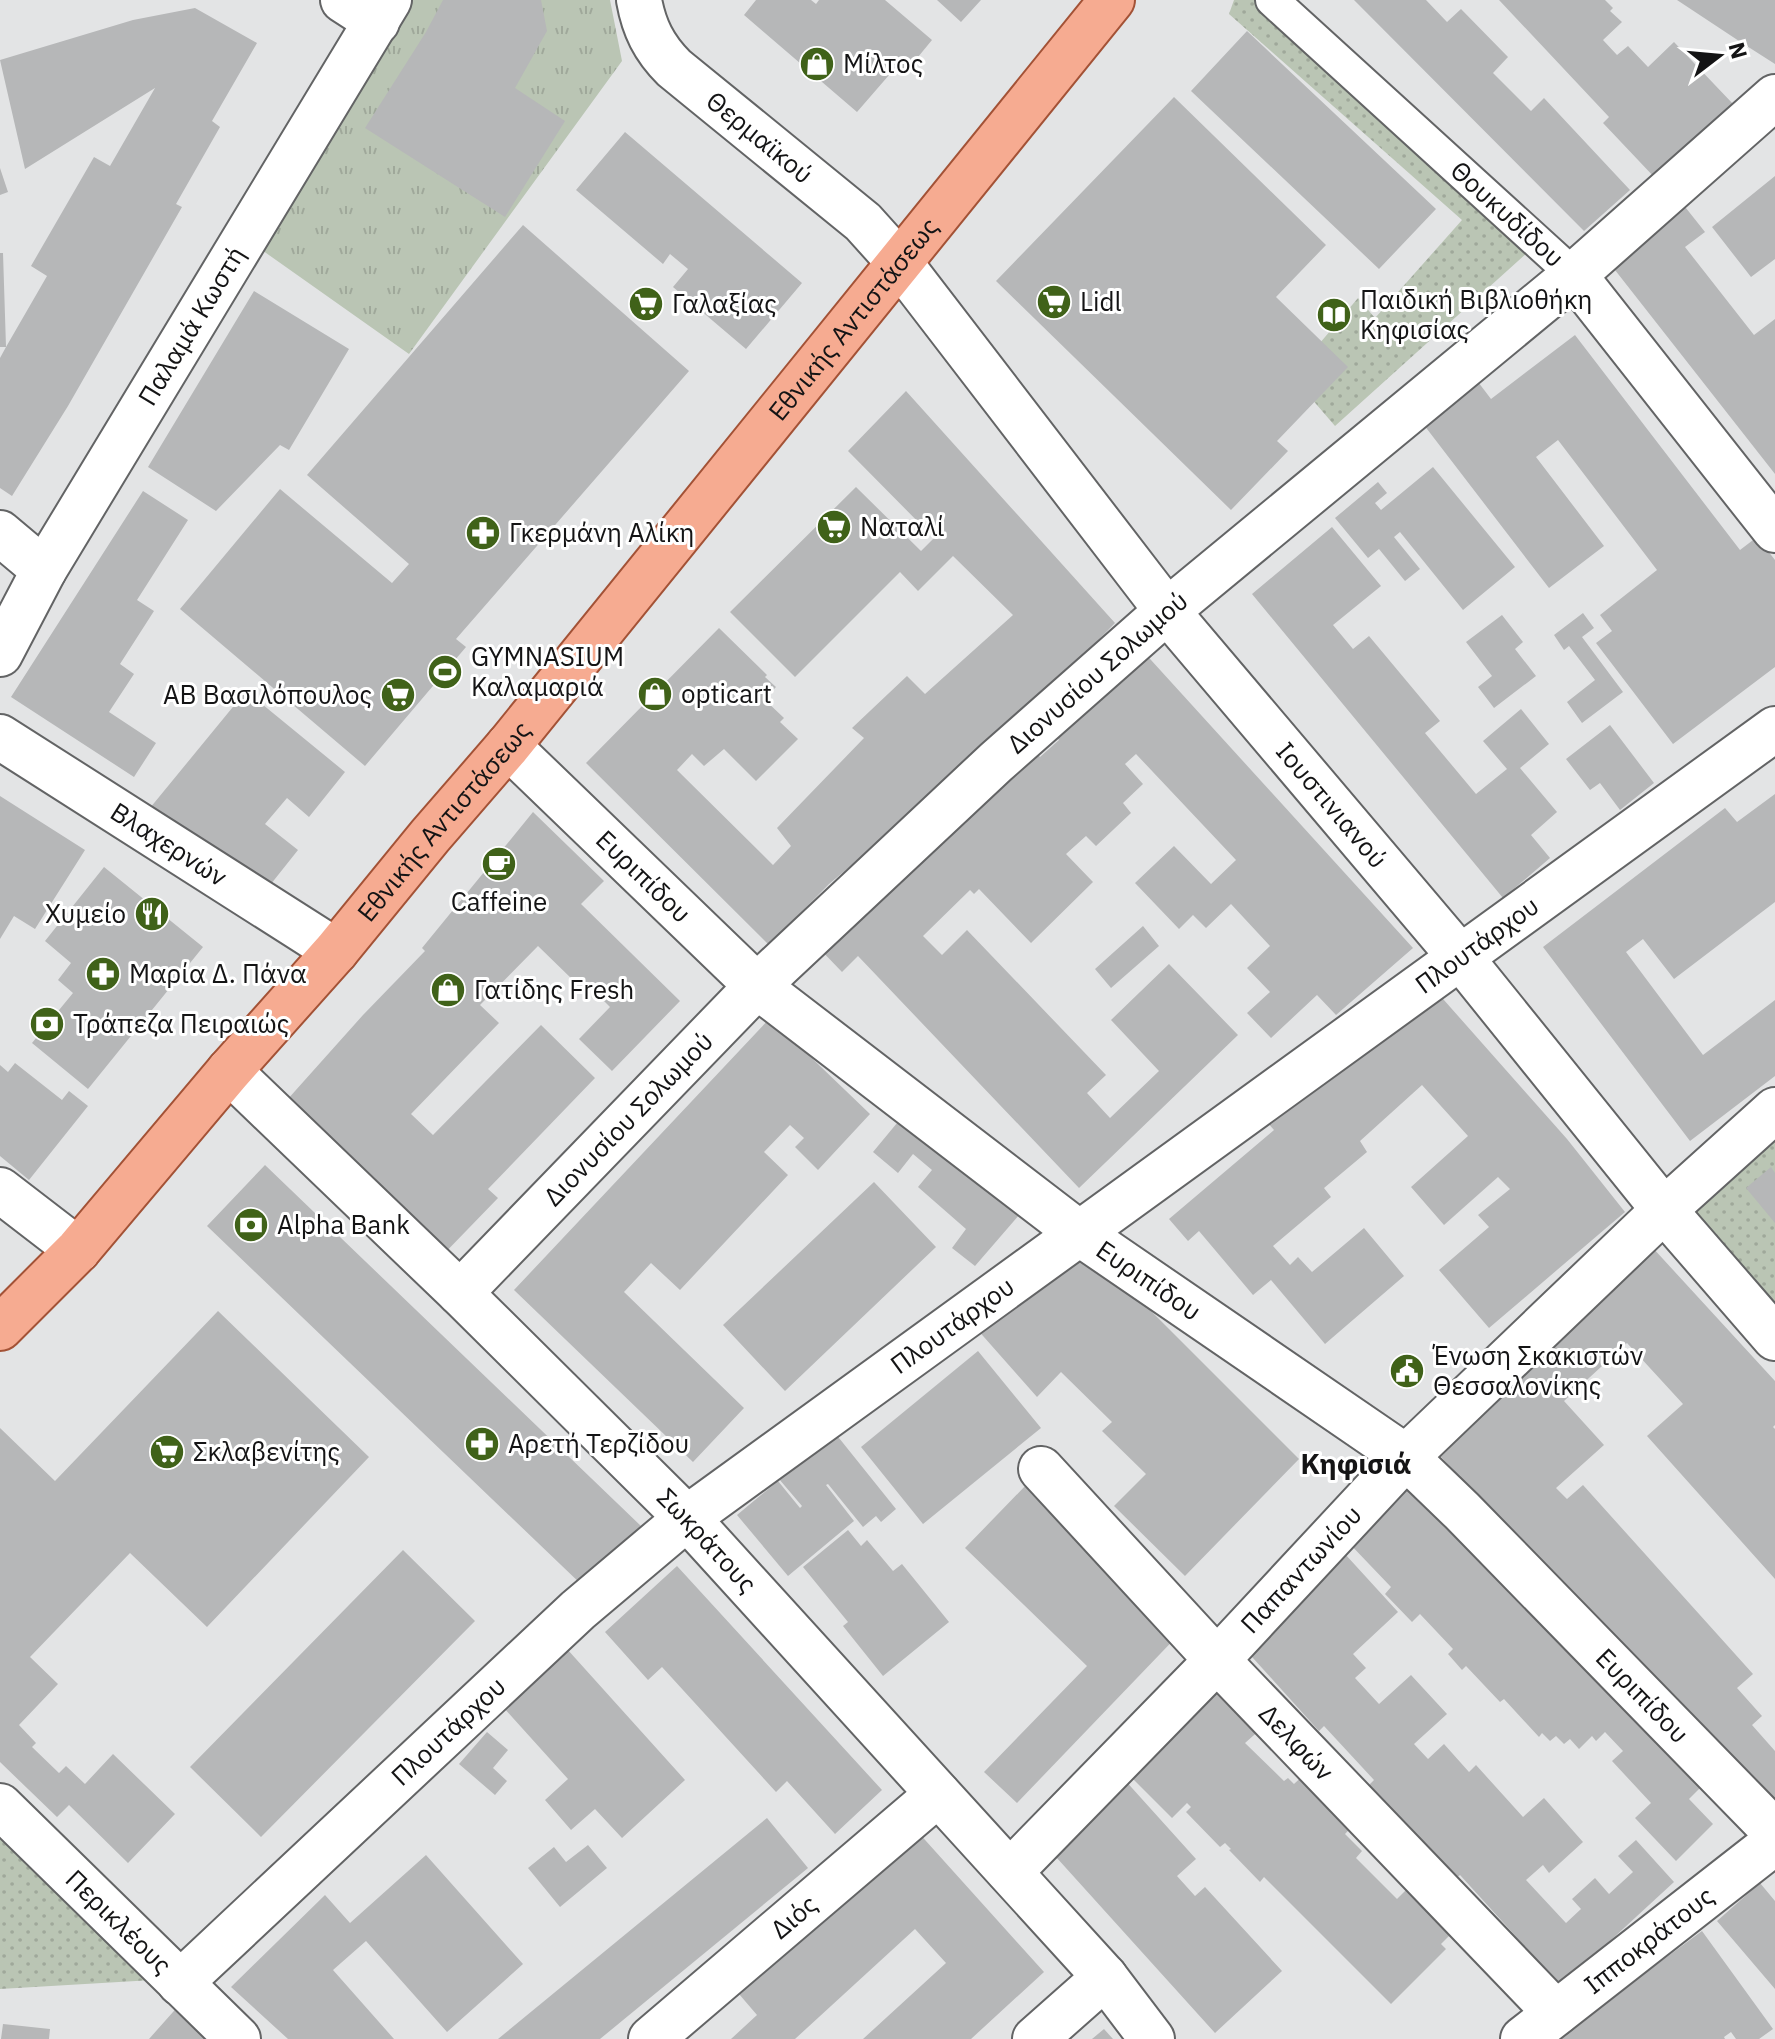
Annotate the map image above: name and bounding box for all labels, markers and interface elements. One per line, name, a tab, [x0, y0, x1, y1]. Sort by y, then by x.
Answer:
north arrow	[1679, 16, 1759, 96]
text: N	[1723, 39, 1755, 62]
shop icon: Μίλτος	[798, 45, 836, 83]
place label: Μίλτος	[843, 46, 923, 80]
street label: Θερμαϊκού	[700, 83, 821, 191]
street label: Θουκυδίδου	[1444, 153, 1572, 274]
street label: Εθνικής Αντιστάσεως	[760, 210, 945, 427]
street label: Παλαμά Κωστή	[130, 240, 252, 411]
place label: Παιδική Βιβλιοθήκη Κηφισίας	[1360, 282, 1592, 346]
supermarket icon: Lidl	[1035, 283, 1073, 321]
place label: Lidl	[1080, 284, 1122, 318]
supermarket icon: Γαλαξίας	[627, 285, 665, 323]
place label: Γαλαξίας	[672, 286, 777, 320]
library icon: Παιδική Βιβλιοθήκη Κηφισίας	[1315, 296, 1353, 334]
supermarket icon: Ναταλί	[815, 508, 853, 546]
place label: Ναταλί	[860, 509, 945, 543]
pharmacy icon: Γκερμάνη Αλίκη	[464, 514, 502, 552]
place label: Γκερμάνη Αλίκη	[509, 515, 694, 549]
street label: Διονυσίου Σολωμού	[999, 583, 1194, 761]
place label: GYMNASIUM Καλαμαριά	[471, 639, 624, 703]
sports icon: GYMNASIUM Καλαμαριά	[426, 653, 464, 691]
shop icon: opticart	[636, 675, 674, 713]
supermarket icon: ΑΒ Βασιλόπουλος	[379, 676, 417, 714]
place label: opticart	[681, 676, 772, 710]
place label: ΑΒ Βασιλόπουλος	[163, 677, 372, 711]
street label: Εθνικής Αντιστάσεως	[349, 714, 538, 928]
street label: Ιουστινιανού	[1269, 734, 1395, 875]
street label: Βλαχερνών	[105, 794, 234, 893]
street label: Ευριπίδου	[589, 822, 699, 930]
cafe icon: Caffeine	[480, 845, 518, 883]
place label: Caffeine	[451, 884, 547, 918]
street label: Πλουτάρχου	[1408, 888, 1545, 1001]
restaurant icon: Χυμείο	[133, 895, 171, 933]
place label: Χυμείο	[45, 896, 126, 930]
pharmacy icon: Μαρία Δ. Πάνα	[84, 955, 122, 993]
place label: Μαρία Δ. Πάνα	[129, 956, 307, 990]
shop icon: Γατίδης Fresh	[429, 971, 467, 1009]
place label: Γατίδης Fresh	[474, 972, 634, 1006]
bank icon: Τράπεζα Πειραιώς	[28, 1005, 66, 1043]
place label: Τράπεζα Πειραιώς	[73, 1006, 289, 1040]
street label: Διονυσίου Σολωμού	[535, 1024, 720, 1213]
bank icon: Alpha Bank	[232, 1206, 270, 1244]
place label: Alpha Bank	[277, 1207, 410, 1241]
street label: Ευριπίδου	[1090, 1232, 1208, 1328]
street label: Πλουτάρχου	[883, 1268, 1020, 1381]
place label: Ένωση Σκακιστών Θεσσαλονίκης	[1432, 1338, 1643, 1402]
public building icon: Ένωση Σκακιστών Θεσσαλονίκης	[1388, 1352, 1426, 1390]
pharmacy icon: Αρετή Τερζίδου	[463, 1425, 501, 1463]
place label: Αρετή Τερζίδου	[508, 1426, 689, 1460]
supermarket icon: Σκλαβενίτης	[148, 1433, 186, 1471]
place label: Σκλαβενίτης	[193, 1434, 340, 1468]
district label: Κηφισιά	[1300, 1445, 1412, 1482]
street label: Σωκράτους	[650, 1480, 765, 1600]
street label: Παπαντωνίου	[1233, 1498, 1369, 1640]
street label: Ευριπίδου	[1589, 1640, 1697, 1750]
street label: Πλουτάρχου	[383, 1669, 512, 1793]
street label: Δελφών	[1252, 1696, 1342, 1787]
street label: Περικλέους	[59, 1862, 180, 1981]
street label: Ιπποκράτους	[1577, 1878, 1720, 2001]
street label: Διός	[763, 1887, 824, 1946]

